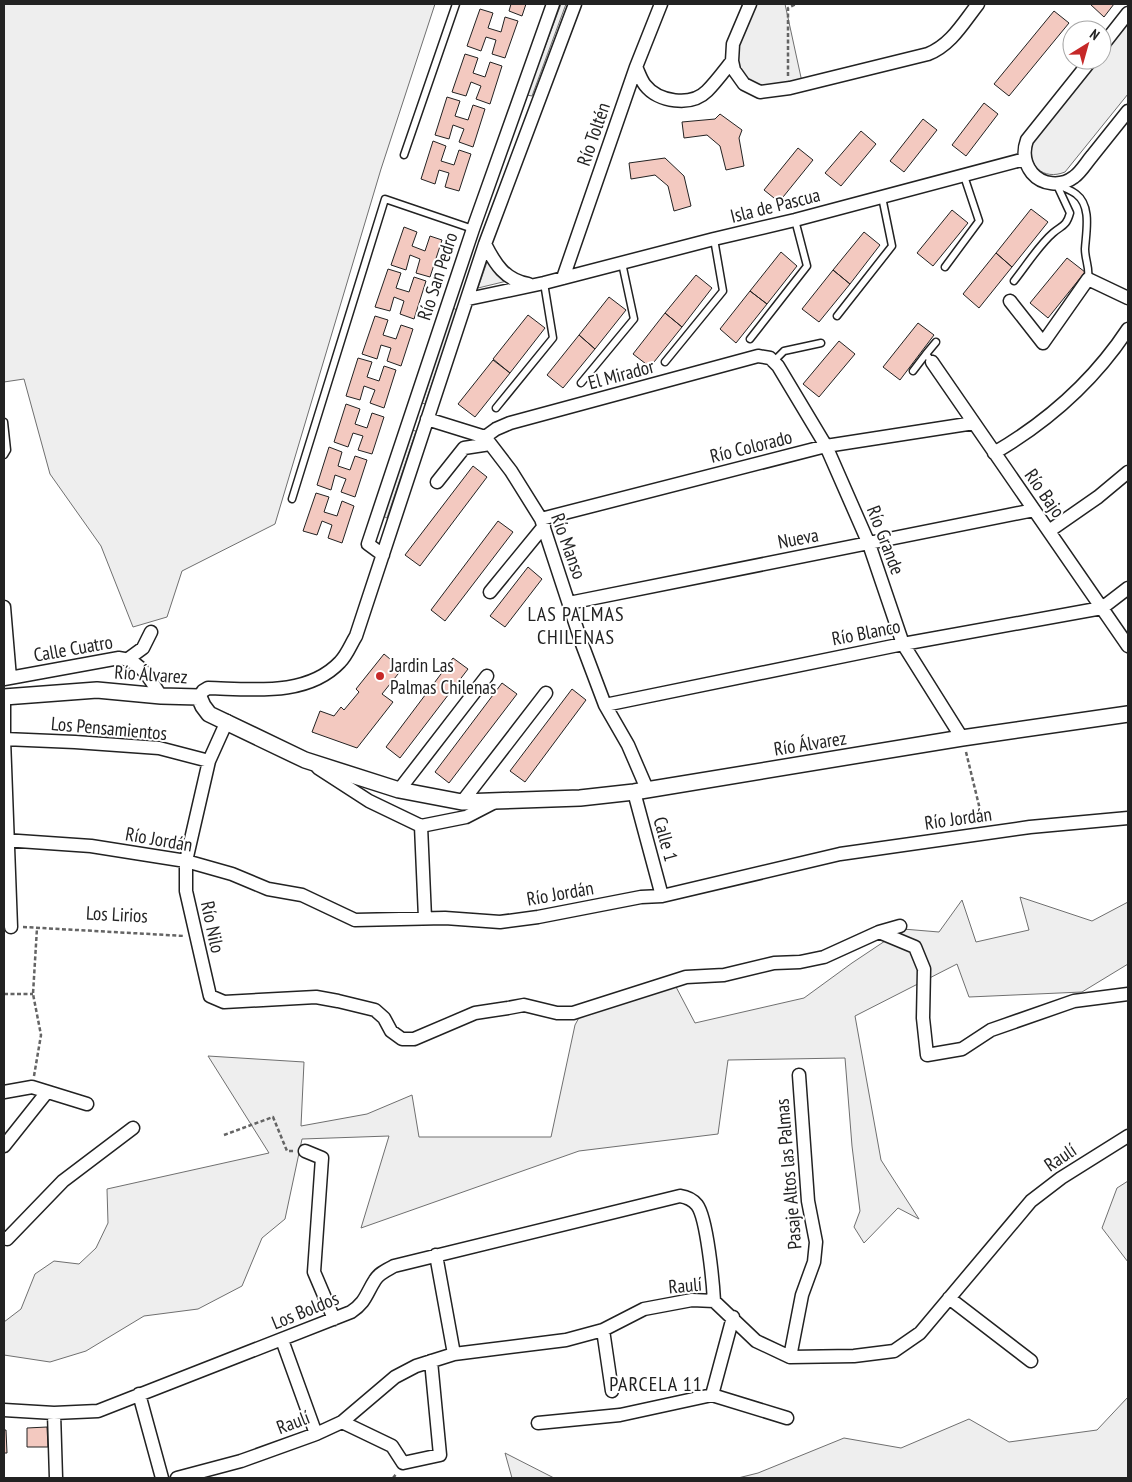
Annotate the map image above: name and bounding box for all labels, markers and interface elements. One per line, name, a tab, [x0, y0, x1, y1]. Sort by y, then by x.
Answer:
north arrow	[1062, 20, 1112, 70]
text: N	[1086, 25, 1103, 44]
street label: Río Toltén	[571, 99, 615, 169]
street label: Isla de Pascua	[728, 182, 822, 228]
street label: Río San Pedro	[412, 229, 462, 323]
street label: El Mirador	[585, 353, 657, 394]
street label: Río Colorado	[707, 424, 795, 468]
street label: Río Bajo	[1020, 464, 1070, 522]
street label: Río Grande	[862, 502, 910, 578]
street label: Río Manso	[546, 510, 592, 582]
street label: Nueva	[776, 522, 820, 554]
district label: LAS PALMAS CHILENAS	[527, 601, 625, 650]
street label: Río Blanco	[830, 614, 902, 650]
street label: Calle Cuatro	[32, 629, 114, 667]
place label: Jardin Las Palmas Chilenas	[389, 653, 496, 699]
street label: Río Álvarez	[114, 659, 188, 689]
marker: Jardin Las Palmas Chilenas	[374, 670, 386, 682]
street label: Los Pensamientos	[50, 711, 168, 745]
street label: Río Álvarez	[772, 725, 848, 761]
street label: Río Jordán	[923, 801, 993, 835]
street label: Calle 1	[649, 814, 683, 864]
street label: Río Jordán	[124, 821, 194, 857]
street label: Río Jordán	[525, 875, 595, 911]
street label: Río Nilo	[196, 899, 230, 955]
street label: Los Lirios	[86, 900, 148, 928]
street label: Pasaje Altos las Palmas	[769, 1098, 807, 1250]
street label: Raulí	[1039, 1138, 1081, 1176]
street label: Raulí	[667, 1272, 703, 1298]
street label: Los Boldos	[268, 1286, 342, 1334]
district label: PARCELA 11	[609, 1371, 703, 1397]
street label: Raulí	[273, 1405, 313, 1439]

